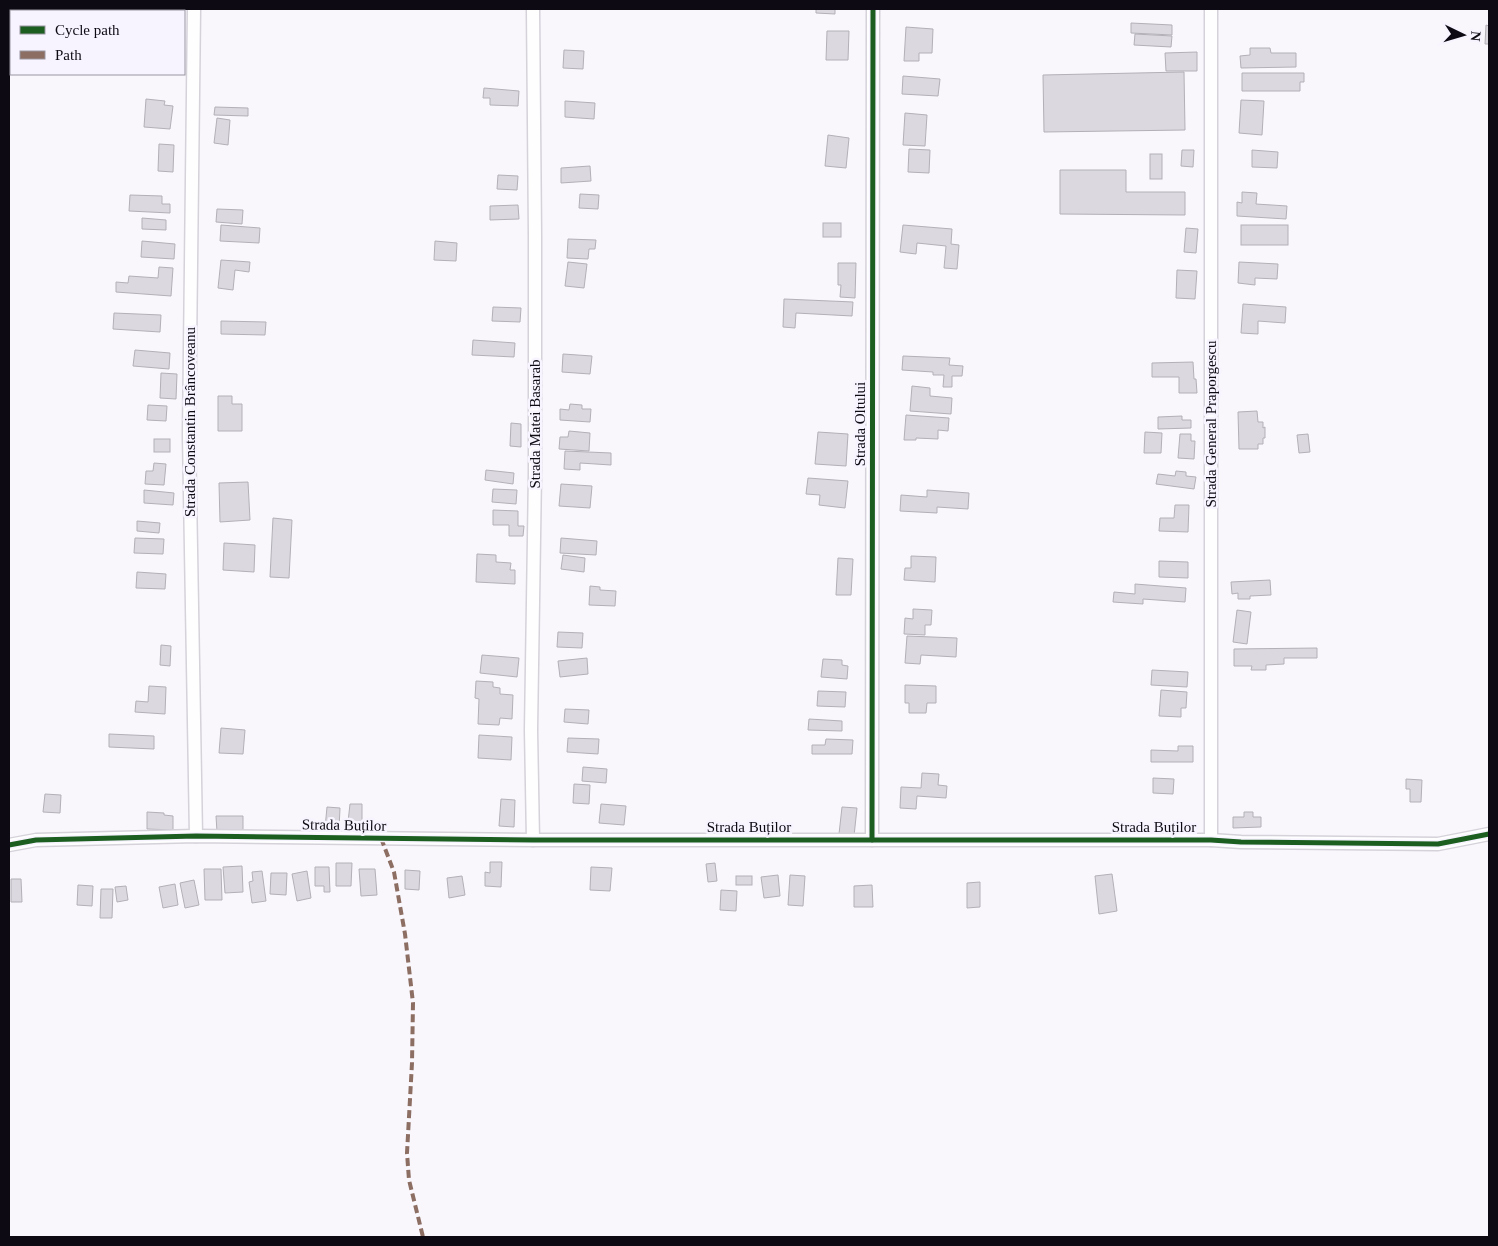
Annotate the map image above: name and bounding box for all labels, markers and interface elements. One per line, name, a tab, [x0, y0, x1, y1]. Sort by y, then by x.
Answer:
legend	[10, 10, 185, 75]
north arrow	[1438, 10, 1488, 60]
text: Cycle path	[55, 22, 120, 38]
text: N	[1468, 30, 1483, 42]
text: Path	[55, 47, 82, 63]
street label: Strada Constantin Brâncoveanu	[182, 327, 198, 517]
street label: Strada General Praporgescu	[1203, 340, 1219, 508]
street label: Strada Matei Basarab	[527, 359, 543, 489]
street label: Strada Oltului	[852, 382, 868, 466]
street label: Strada Buților	[302, 816, 386, 835]
street label: Strada Buților	[707, 819, 791, 836]
street label: Strada Buților	[1112, 819, 1196, 836]

